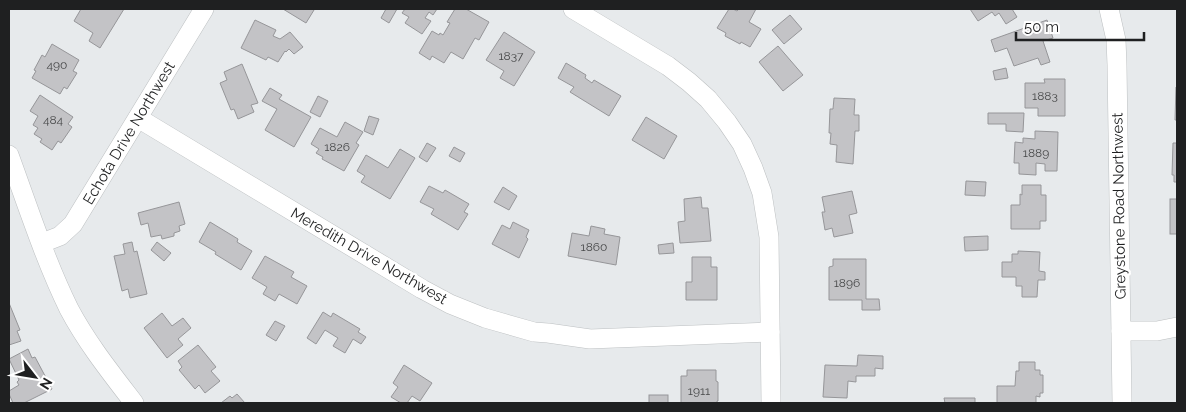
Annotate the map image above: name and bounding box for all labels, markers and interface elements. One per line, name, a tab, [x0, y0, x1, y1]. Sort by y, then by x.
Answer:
scale bar	[1016, 10, 1144, 42]
text: 50 m	[1024, 18, 1059, 36]
house number: 1837	[498, 49, 524, 63]
house number: 490	[47, 58, 67, 72]
street label: Echota Drive Northwest	[79, 58, 179, 208]
house number: 1883	[1032, 89, 1058, 103]
street label: Greystone Road Northwest	[1108, 112, 1130, 300]
house number: 484	[43, 113, 64, 127]
house number: 1826	[324, 140, 350, 154]
house number: 1889	[1023, 146, 1049, 160]
street label: Meredith Drive Northwest	[288, 204, 450, 308]
house number: 1860	[581, 240, 607, 254]
house number: 1896	[834, 276, 860, 290]
north arrow	[10, 352, 60, 402]
text: N	[37, 375, 56, 392]
house number: 1911	[688, 384, 710, 398]

